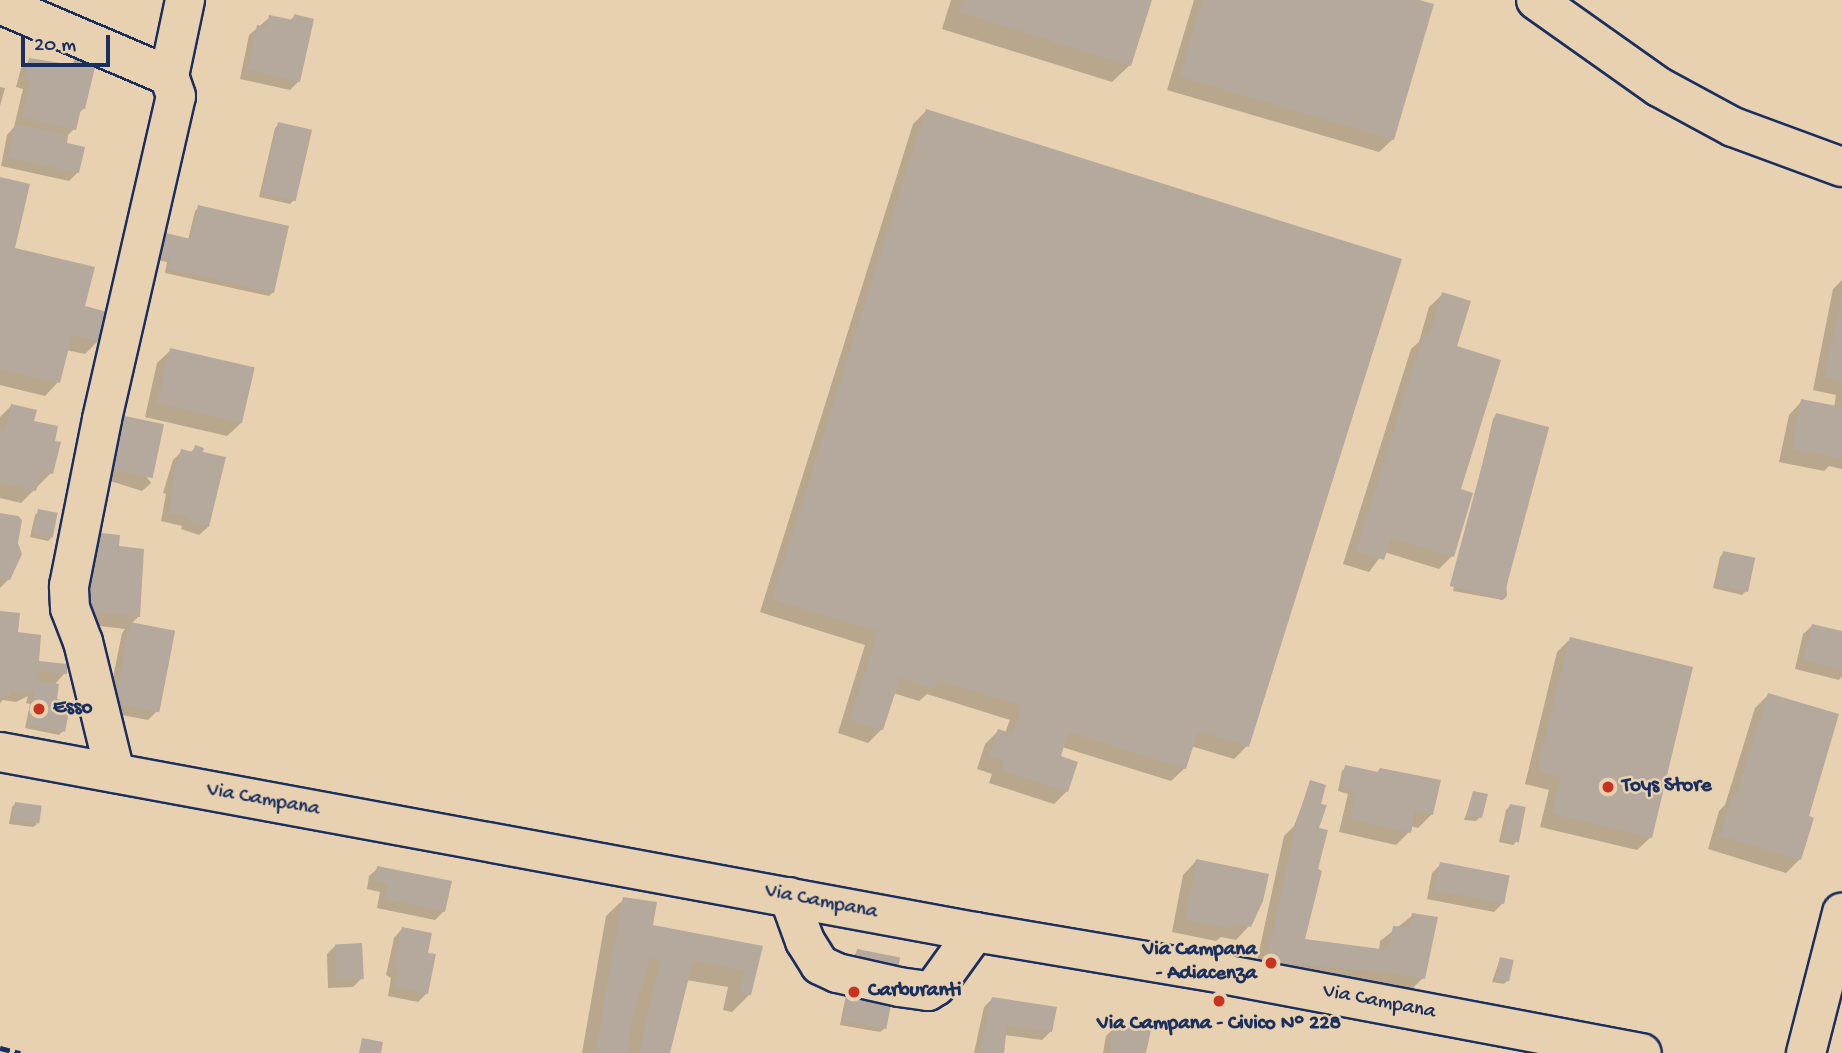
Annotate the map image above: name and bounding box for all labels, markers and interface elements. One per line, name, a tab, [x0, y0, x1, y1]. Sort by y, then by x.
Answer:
scale bar	[24, 21, 114, 65]
text: 20 m	[34, 34, 76, 59]
place label: Esso	[53, 696, 92, 722]
marker: Esso	[31, 701, 47, 717]
place label: Toys Store	[1622, 774, 1712, 800]
street label: Via Campana	[204, 779, 322, 823]
marker: Toys Store	[1600, 779, 1616, 795]
street label: Via Campana	[762, 880, 880, 926]
place label: Via Campana - Adiacenza	[1143, 938, 1257, 988]
marker: Via Campana - Adiacenza	[1263, 955, 1279, 971]
place label: Carburanti	[868, 979, 962, 1005]
street label: Via Campana	[1320, 980, 1438, 1026]
marker: Carburanti	[846, 984, 862, 1000]
marker: Via Campana - Civico N° 228	[1211, 993, 1227, 1009]
place label: Via Campana - Civico N° 228	[1097, 1012, 1341, 1038]

